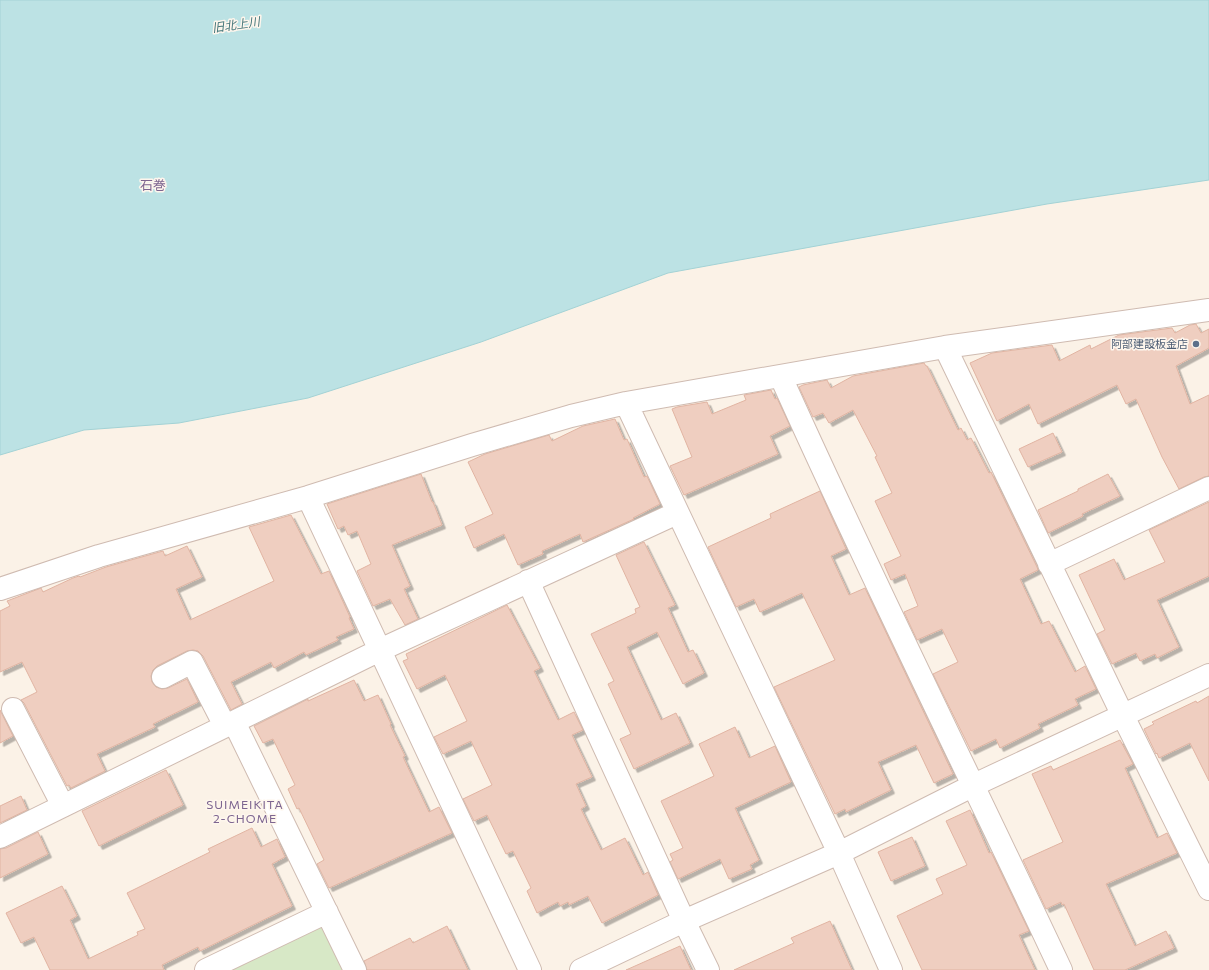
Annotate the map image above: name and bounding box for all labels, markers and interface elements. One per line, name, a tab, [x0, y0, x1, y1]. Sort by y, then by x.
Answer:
water label: 旧北上川	[211, 13, 263, 34]
district label: 石巻	[140, 177, 166, 193]
place label: 阿部建設板金店	[1111, 337, 1188, 350]
marker: 阿部建設板金店	[1191, 339, 1201, 349]
district label: SUIMEIKITA 2-CHOME	[206, 797, 284, 825]

